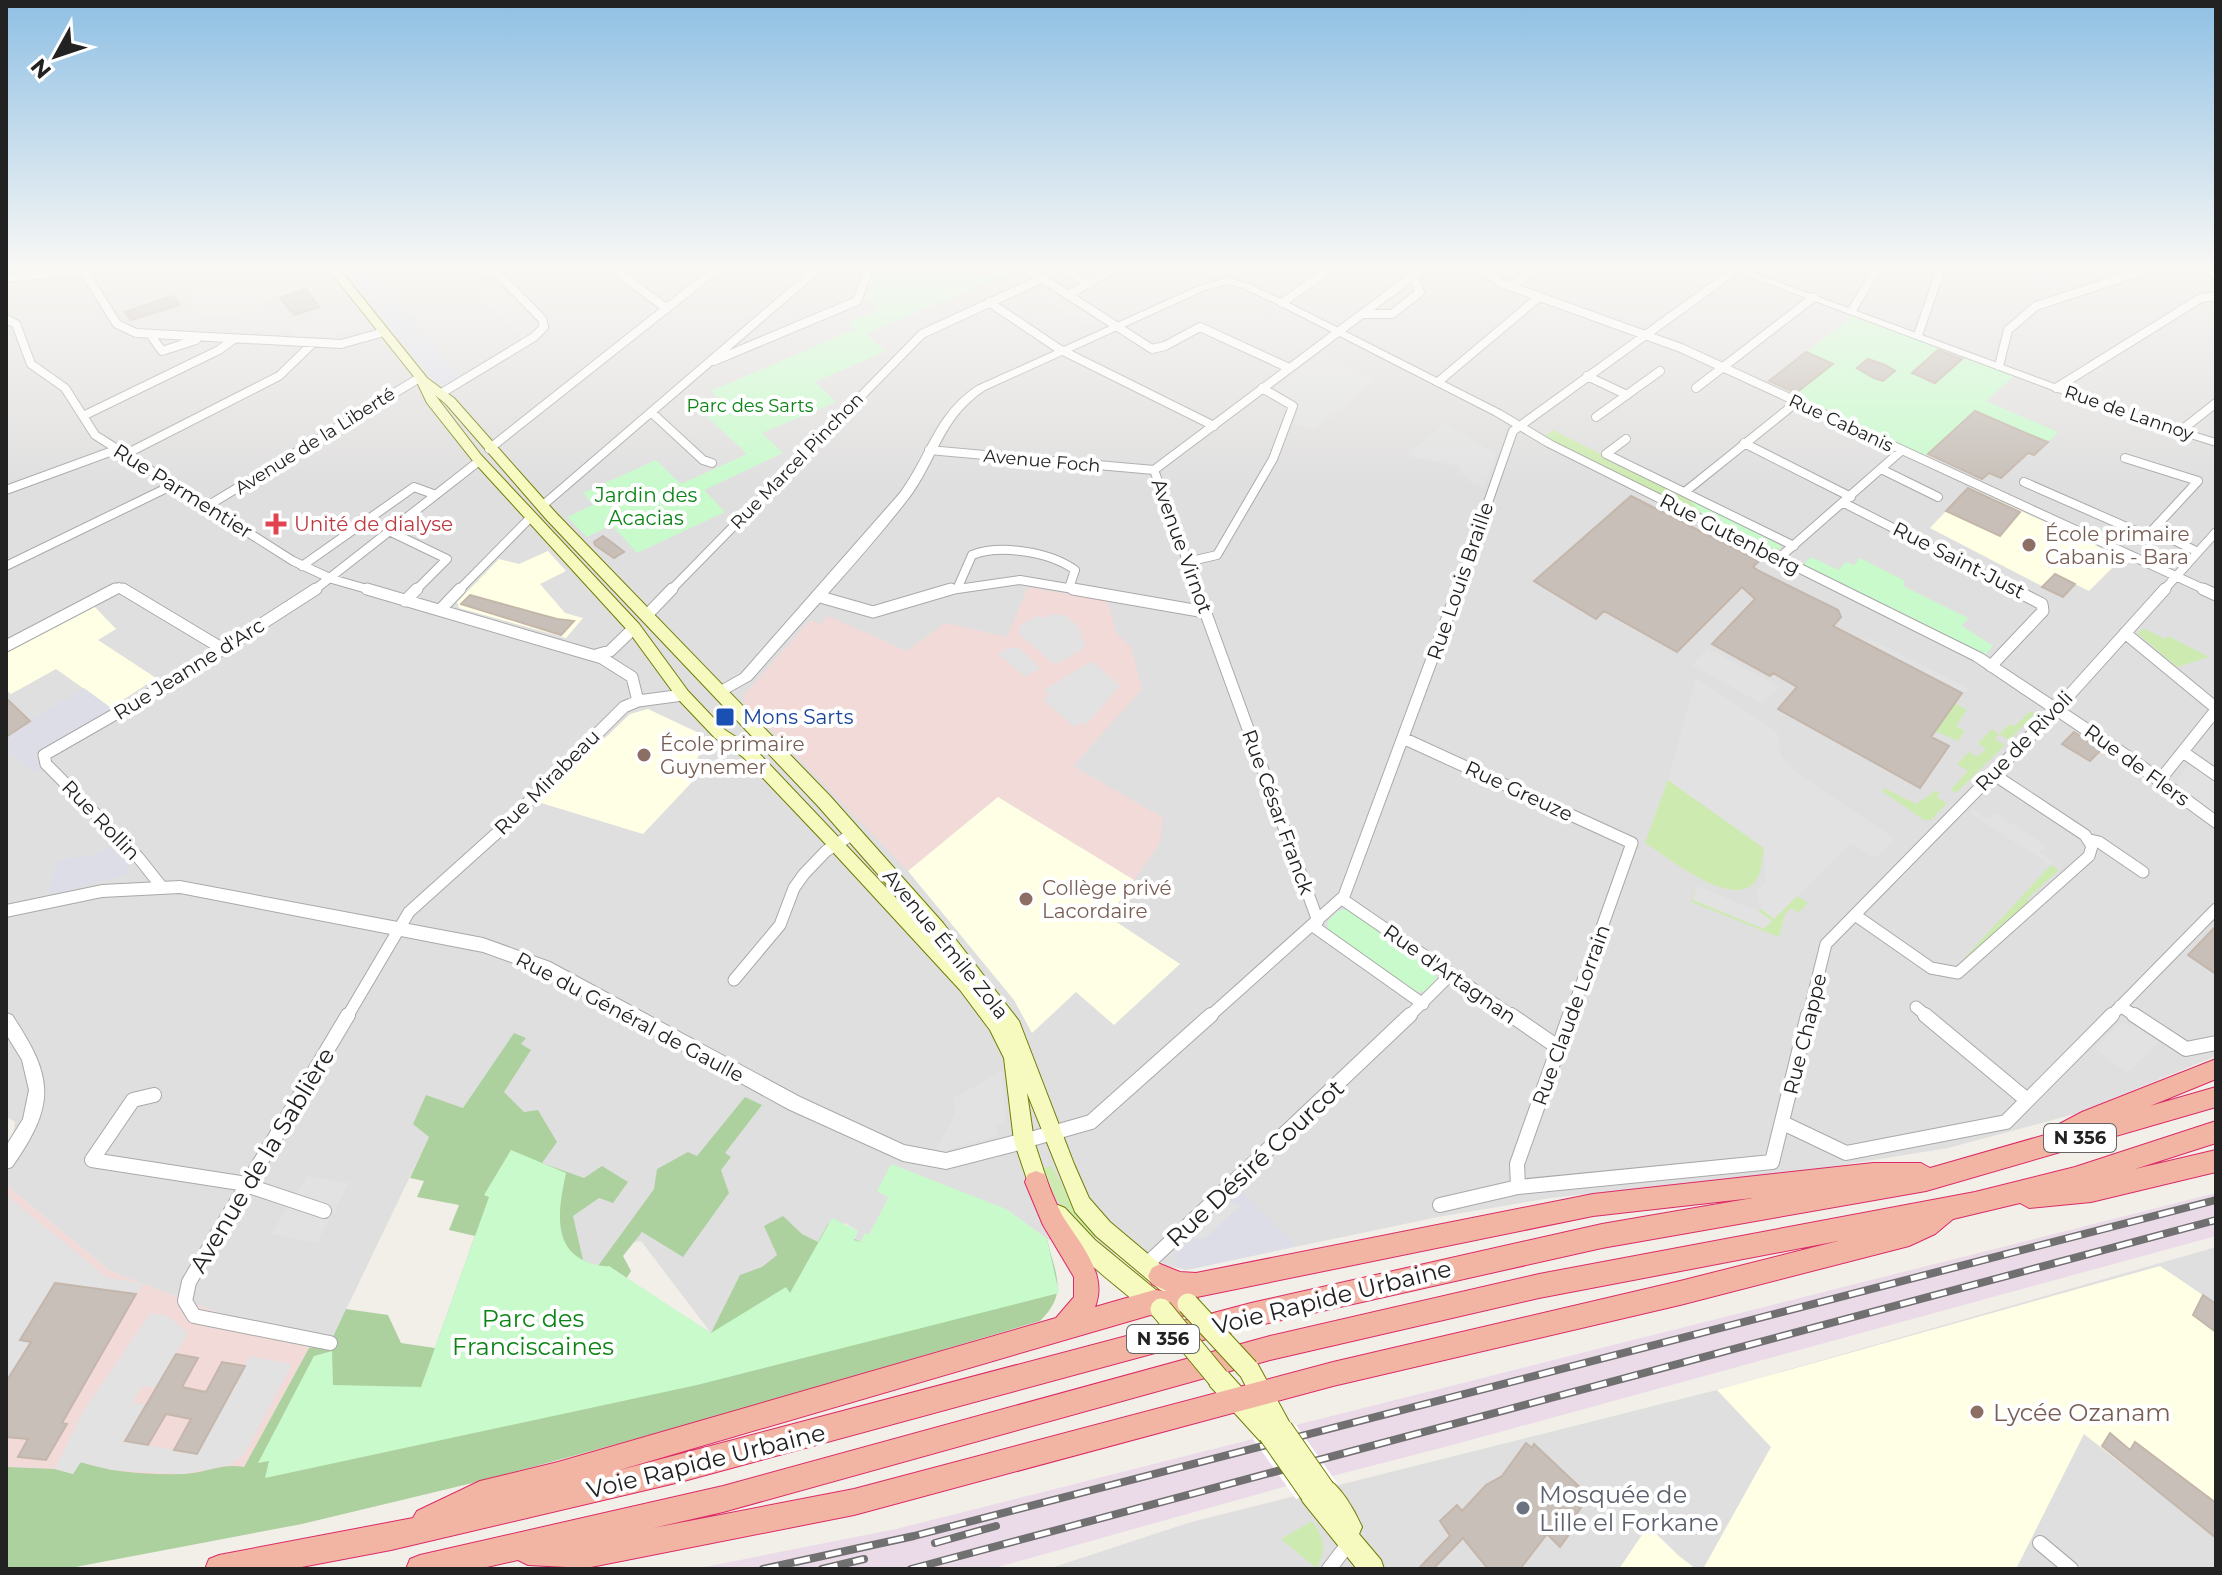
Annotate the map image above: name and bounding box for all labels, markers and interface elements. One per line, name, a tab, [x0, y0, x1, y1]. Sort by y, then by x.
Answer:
north arrow	[16, 16, 96, 96]
text: N	[25, 53, 57, 84]
street label: Rue de Lannoy	[2062, 381, 2197, 445]
street label: Avenue de la Liberté	[231, 383, 399, 499]
street label: Rue Marcel Pinchon	[726, 388, 868, 534]
street label: Rue Cabanis	[1785, 389, 1897, 457]
park label: Parc des Sarts	[687, 395, 814, 417]
street label: Rue Parmentier	[109, 439, 257, 543]
street label: Avenue Foch	[983, 445, 1101, 477]
street label: Avenue Virnot	[1146, 475, 1218, 617]
park label: Jardin des Acacias	[594, 483, 698, 530]
street label: Rue Gutenberg	[1656, 488, 1804, 580]
street label: Rue Louis Braille	[1422, 499, 1498, 663]
place label: Unité de dialyse	[294, 512, 453, 536]
marker: Unité de dialyse	[265, 513, 287, 535]
street label: Rue Saint-Just	[1889, 516, 2029, 604]
place label: École primaire Cabanis - Bara	[2045, 522, 2190, 569]
marker: École primaire Cabanis - Bara	[2020, 536, 2038, 554]
street label: Rue Jeanne d'Arc	[109, 613, 269, 725]
street label: Rue de Rivoli	[1970, 686, 2078, 796]
place label: Mons Sarts	[743, 705, 854, 729]
marker: Mons Sarts	[714, 706, 736, 728]
street label: Rue de Flers	[2080, 719, 2194, 811]
street label: Rue Mirabeau	[489, 724, 605, 840]
street label: Rue César Franck	[1237, 726, 1319, 898]
place label: École primaire Guynemer	[660, 732, 805, 779]
marker: École primaire Guynemer	[635, 746, 653, 764]
street label: Rue Greuze	[1461, 756, 1577, 826]
street label: Rue Rollin	[57, 775, 145, 865]
street label: Avenue Émile Zola	[878, 864, 1014, 1024]
place label: Collège privé Lacordaire	[1042, 876, 1172, 923]
marker: Collège privé Lacordaire	[1017, 890, 1035, 908]
street label: Rue d'Artagnan	[1379, 919, 1521, 1029]
street label: Rue Claude Lorrain	[1527, 921, 1615, 1109]
street label: Rue du Général de Gaulle	[512, 947, 748, 1087]
street label: Rue Chappe	[1778, 971, 1832, 1097]
street label: Avenue de la Sablière	[183, 1042, 341, 1278]
street label: Rue Désiré Courcot	[1160, 1073, 1350, 1253]
road number: N 356	[2044, 1124, 2116, 1152]
street label: Voie Rapide Urbaine	[1210, 1253, 1454, 1341]
park label: Parc des Franciscaines	[452, 1304, 614, 1361]
road number: N 356	[1127, 1325, 1199, 1353]
place label: Lycée Ozanam	[1993, 1398, 2171, 1427]
marker: Lycée Ozanam	[1968, 1403, 1986, 1421]
street label: Voie Rapide Urbaine	[584, 1417, 828, 1505]
place label: Mosquée de Lille el Forkane	[1539, 1480, 1719, 1537]
marker: Mosquée de Lille el Forkane	[1514, 1499, 1532, 1517]

